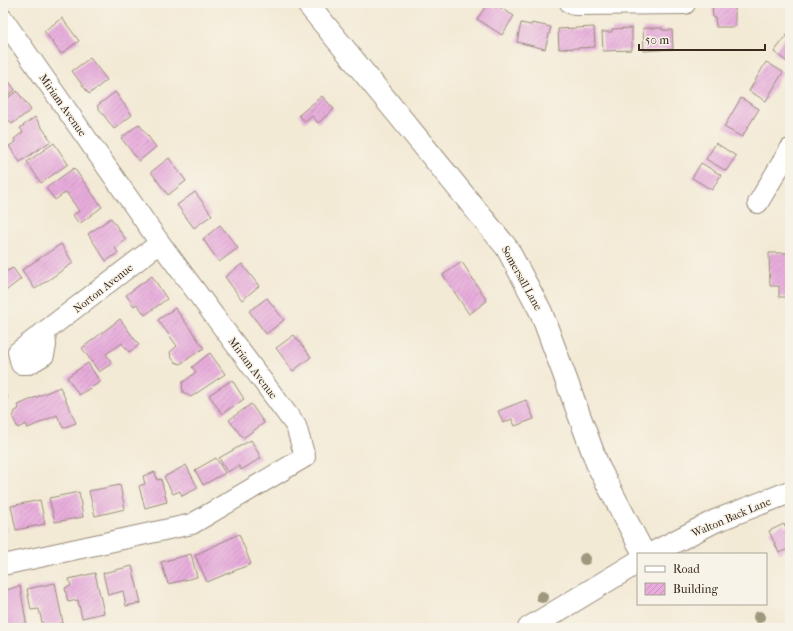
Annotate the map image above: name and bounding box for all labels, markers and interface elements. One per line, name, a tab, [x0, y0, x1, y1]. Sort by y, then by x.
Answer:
scale bar	[639, 26, 765, 52]
text: 50 m	[645, 33, 669, 47]
street label: Miriam Avenue	[36, 72, 89, 140]
street label: Somersall Lane	[499, 244, 545, 313]
street label: Norton Avenue	[71, 261, 136, 316]
street label: Miriam Avenue	[225, 335, 280, 402]
street label: Walton Back Lane	[689, 495, 773, 540]
legend	[637, 553, 767, 605]
text: Road	[673, 562, 700, 576]
text: Building	[673, 582, 718, 596]

